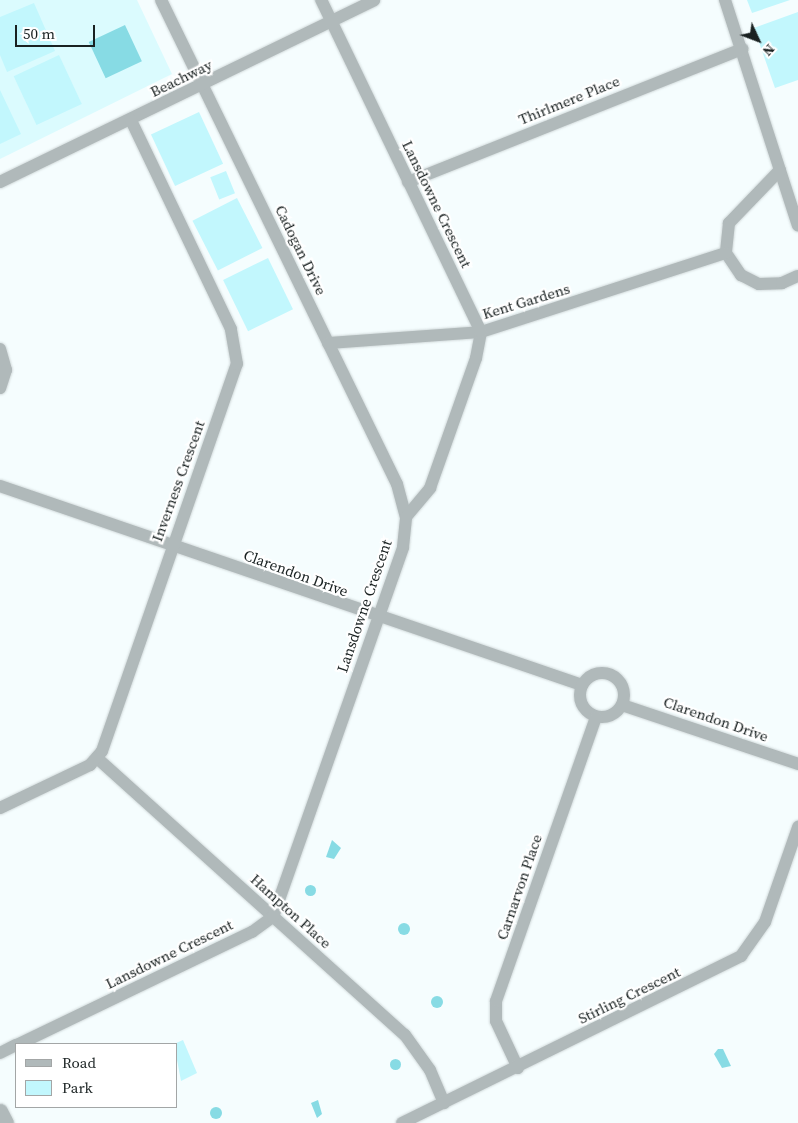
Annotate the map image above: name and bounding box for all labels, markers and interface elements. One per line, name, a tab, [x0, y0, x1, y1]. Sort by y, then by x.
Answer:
scale bar	[18, 15, 98, 47]
north arrow	[733, 15, 783, 65]
text: 50 m	[23, 23, 55, 44]
text: N	[758, 40, 780, 61]
street label: Beachway	[147, 55, 215, 101]
street label: Thirlmere Place	[516, 72, 622, 128]
street label: Lansdowne Crescent	[398, 137, 476, 271]
street label: Cadogan Drive	[272, 202, 330, 298]
street label: Kent Gardens	[480, 279, 572, 323]
street label: Inverness Crescent	[148, 418, 208, 544]
street label: Lansdowne Crescent	[333, 537, 395, 675]
street label: Clarendon Drive	[241, 546, 351, 600]
street label: Clarendon Drive	[661, 693, 771, 745]
street label: Carnarvon Place	[493, 832, 545, 942]
street label: Hampton Place	[247, 870, 335, 952]
street label: Lansdowne Crescent	[102, 915, 236, 993]
street label: Stirling Crescent	[575, 963, 683, 1027]
legend	[15, 1043, 178, 1108]
text: Road	[62, 1052, 96, 1073]
text: Park	[62, 1077, 93, 1098]

